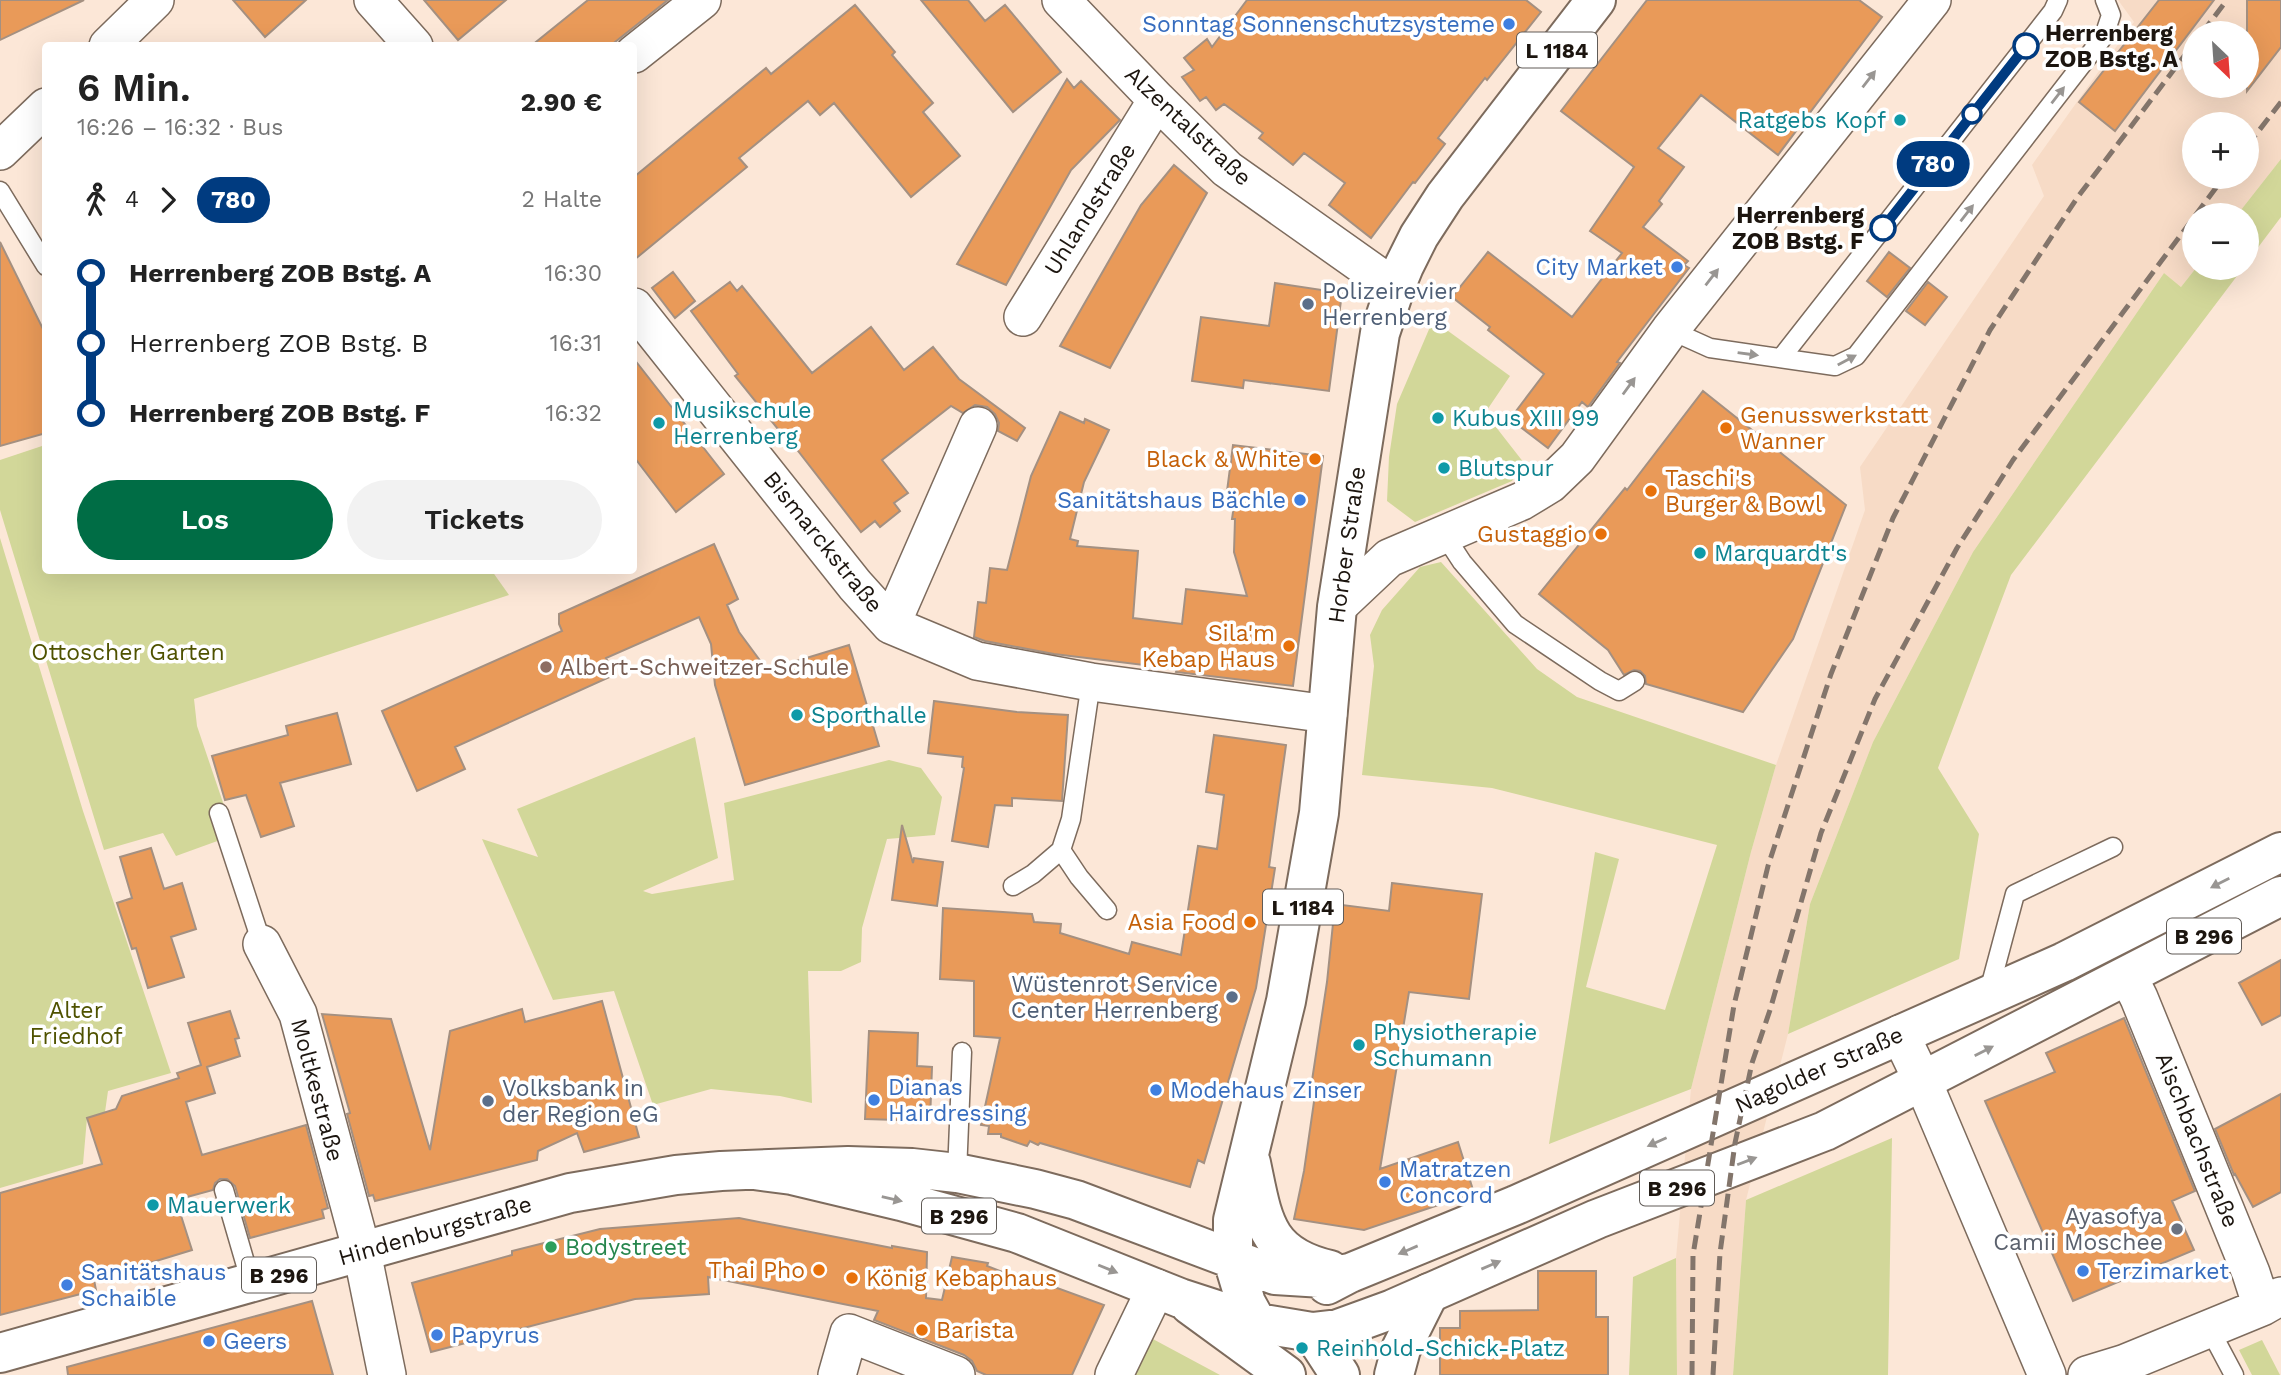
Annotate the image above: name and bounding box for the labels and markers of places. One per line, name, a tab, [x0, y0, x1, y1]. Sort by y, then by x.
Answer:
place label: Sonntag Sonnenschutzsysteme	[1142, 11, 1495, 38]
marker: Sonntag Sonnenschutzsysteme	[1501, 16, 1517, 32]
place label: Herrenberg ZOB Bstg. A	[2045, 20, 2178, 73]
marker: Herrenberg ZOB Bstg. A	[2013, 33, 2039, 59]
unlabelled marker	[1962, 104, 1982, 124]
place label: Ratgebs Kopf	[1737, 107, 1886, 134]
marker: Ratgebs Kopf	[1892, 112, 1908, 128]
place label: Herrenberg ZOB Bstg. F	[1732, 202, 1864, 255]
marker: Herrenberg ZOB Bstg. F	[1870, 215, 1896, 241]
place label: City Market	[1535, 254, 1663, 281]
marker: City Market	[1669, 259, 1685, 275]
place label: Polizeirevier Herrenberg	[1322, 278, 1457, 331]
marker: Polizeirevier Herrenberg	[1300, 296, 1316, 312]
place label: Musikschule Herrenberg	[673, 397, 811, 450]
place label: Genusswerkstatt Wanner	[1740, 402, 1929, 455]
place label: Kubus XIII 99	[1452, 405, 1600, 432]
marker: Kubus XIII 99	[1430, 410, 1446, 426]
marker: Musikschule Herrenberg	[651, 415, 667, 431]
marker: Genusswerkstatt Wanner	[1718, 420, 1734, 436]
place label: Black & White	[1146, 446, 1301, 473]
marker: Black & White	[1307, 451, 1323, 467]
place label: Blutspur	[1458, 455, 1554, 482]
marker: Blutspur	[1436, 460, 1452, 476]
place label: Taschi's Burger & Bowl	[1665, 465, 1822, 518]
marker: Taschi's Burger & Bowl	[1643, 483, 1659, 499]
place label: Sanitätshaus Bächle	[1057, 487, 1286, 514]
marker: Sanitätshaus Bächle	[1292, 492, 1308, 508]
place label: Gustaggio	[1477, 521, 1587, 548]
marker: Gustaggio	[1593, 526, 1609, 542]
place label: Marquardt's	[1714, 540, 1847, 567]
marker: Marquardt's	[1692, 545, 1708, 561]
place label: Sila'm Kebap Haus	[1142, 620, 1275, 673]
marker: Sila'm Kebap Haus	[1281, 638, 1297, 654]
place label: Albert-Schweitzer-Schule	[560, 654, 849, 681]
marker: Albert-Schweitzer-Schule	[538, 659, 554, 675]
place label: Sporthalle	[811, 702, 927, 729]
marker: Sporthalle	[789, 707, 805, 723]
place label: Asia Food	[1128, 909, 1236, 936]
marker: Asia Food	[1242, 914, 1258, 930]
place label: Wüstenrot Service Center Herrenberg	[1011, 971, 1219, 1024]
marker: Wüstenrot Service Center Herrenberg	[1224, 989, 1240, 1005]
place label: Physiotherapie Schumann	[1373, 1019, 1537, 1072]
marker: Physiotherapie Schumann	[1351, 1037, 1367, 1053]
place label: Dianas Hairdressing	[888, 1074, 1027, 1127]
place label: Volksbank in der Region eG	[502, 1075, 659, 1128]
place label: Modehaus Zinser	[1170, 1077, 1362, 1104]
marker: Modehaus Zinser	[1148, 1082, 1164, 1098]
marker: Dianas Hairdressing	[866, 1092, 882, 1108]
marker: Volksbank in der Region eG	[480, 1093, 496, 1109]
place label: Matratzen Concord	[1399, 1156, 1512, 1209]
marker: Matratzen Concord	[1377, 1174, 1393, 1190]
place label: Mauerwerk	[167, 1192, 291, 1219]
marker: Mauerwerk	[145, 1197, 161, 1213]
place label: Ayasofya Camii Moschee	[1993, 1203, 2163, 1256]
marker: Ayasofya Camii Moschee	[2169, 1221, 2185, 1237]
place label: Bodystreet	[565, 1234, 687, 1261]
marker: Bodystreet	[543, 1239, 559, 1255]
place label: Thai Pho	[708, 1257, 805, 1284]
place label: Terzimarket	[2097, 1258, 2229, 1285]
place label: Sanitätshaus Schaible	[81, 1259, 226, 1312]
marker: Thai Pho	[811, 1262, 827, 1278]
marker: Terzimarket	[2075, 1263, 2091, 1279]
place label: König Kebaphaus	[866, 1265, 1057, 1292]
marker: König Kebaphaus	[844, 1270, 860, 1286]
marker: Sanitätshaus Schaible	[59, 1277, 75, 1293]
place label: Barista	[936, 1317, 1014, 1344]
place label: Papyrus	[451, 1322, 540, 1349]
marker: Barista	[914, 1322, 930, 1338]
marker: Papyrus	[429, 1327, 445, 1343]
place label: Geers	[223, 1328, 287, 1355]
marker: Geers	[201, 1333, 217, 1349]
place label: Reinhold-Schick-Platz	[1316, 1335, 1565, 1362]
marker: Reinhold-Schick-Platz	[1294, 1340, 1310, 1356]

